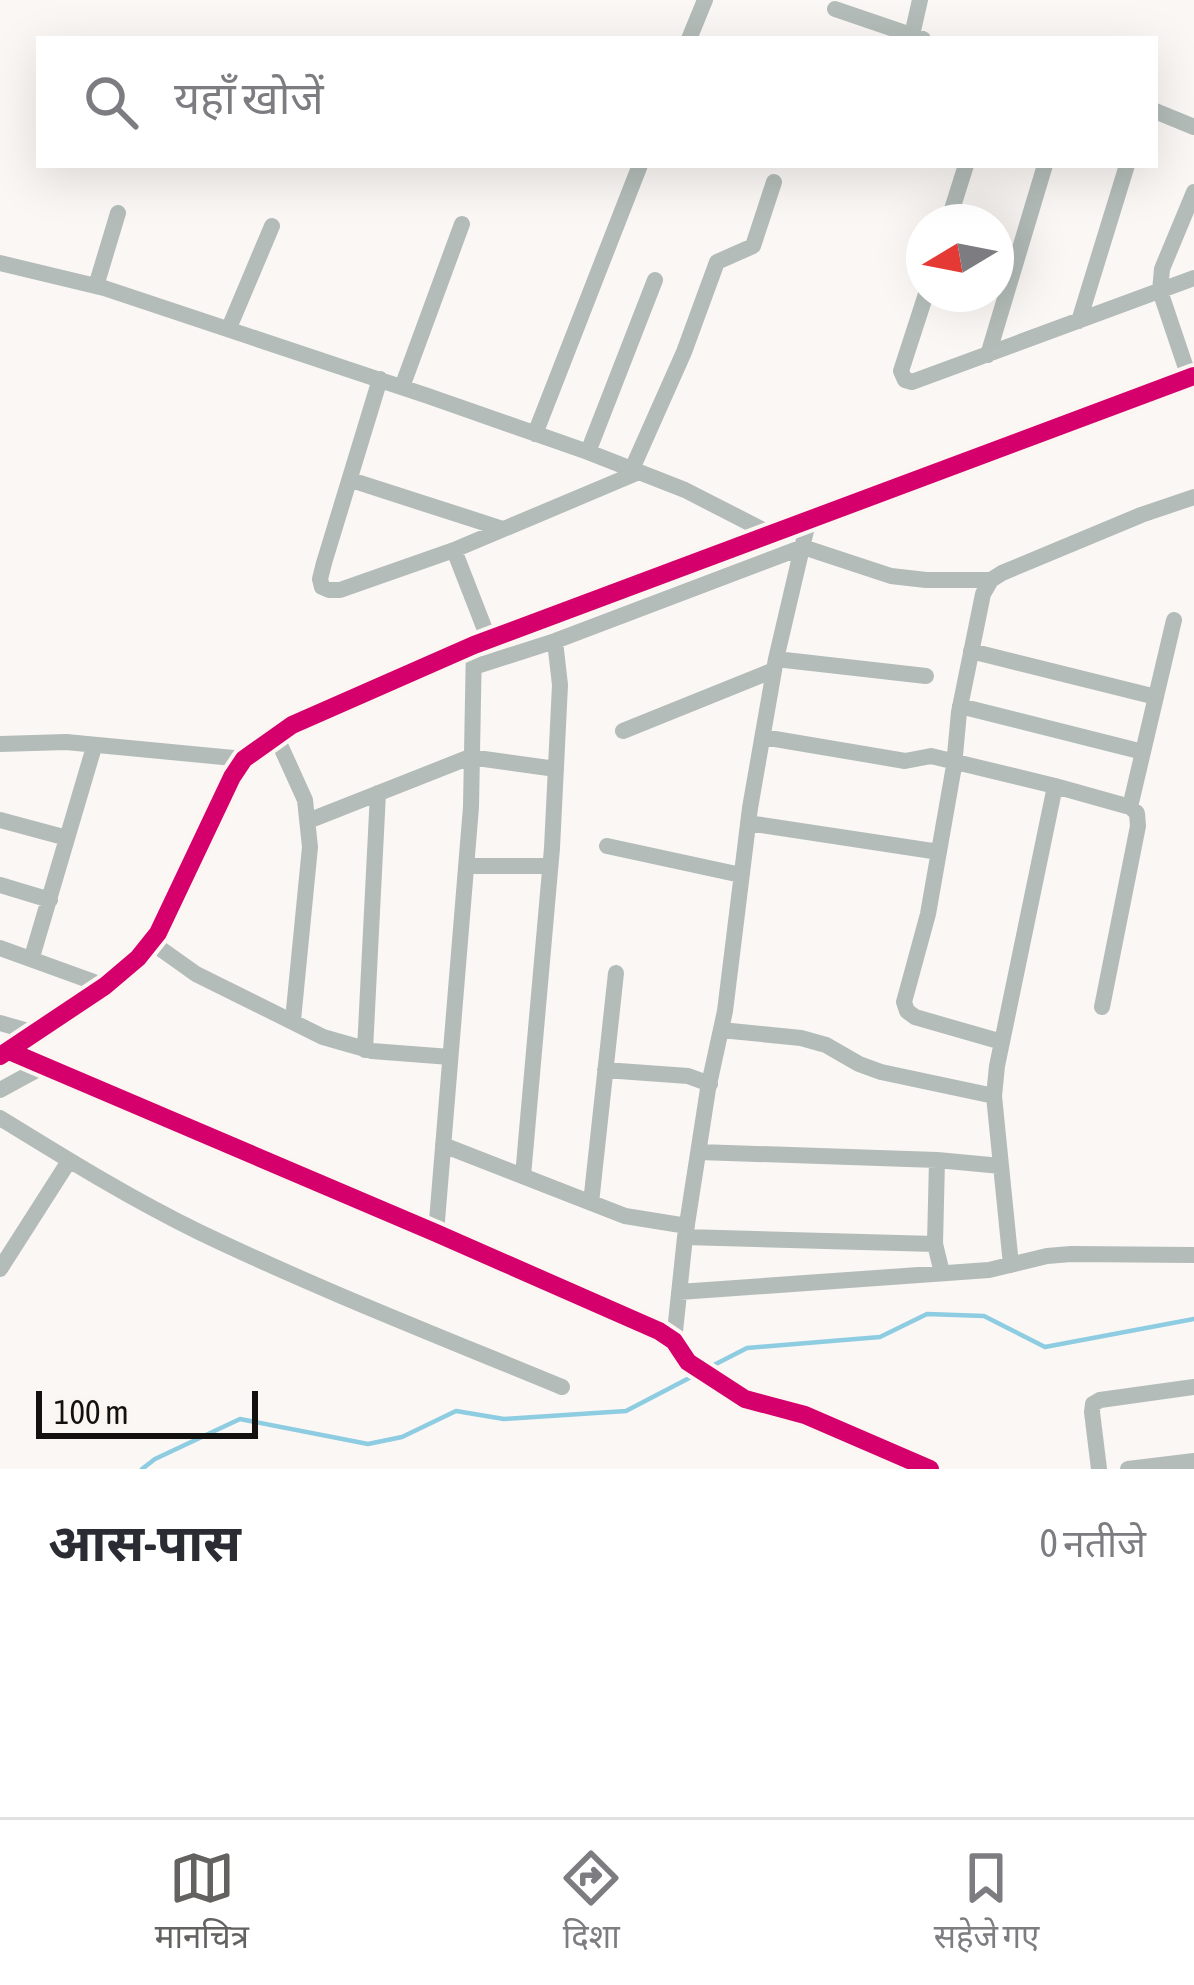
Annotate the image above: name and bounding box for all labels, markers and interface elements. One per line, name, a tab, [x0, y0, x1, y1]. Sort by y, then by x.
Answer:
search box	[36, 36, 1158, 168]
icon: search	[78, 69, 144, 135]
text: यहाँ खोजें	[174, 72, 324, 124]
north arrow	[906, 204, 1014, 312]
scale bar	[36, 1385, 258, 1438]
text: 100 m	[54, 1393, 129, 1431]
text: आस-पास	[48, 1513, 241, 1572]
text: 0 नतीजे	[1039, 1521, 1146, 1565]
tab: मानचित्र	[155, 1845, 249, 1961]
tab: दिशा	[558, 1845, 624, 1961]
tab: सहेजे गए	[934, 1845, 1039, 1961]

